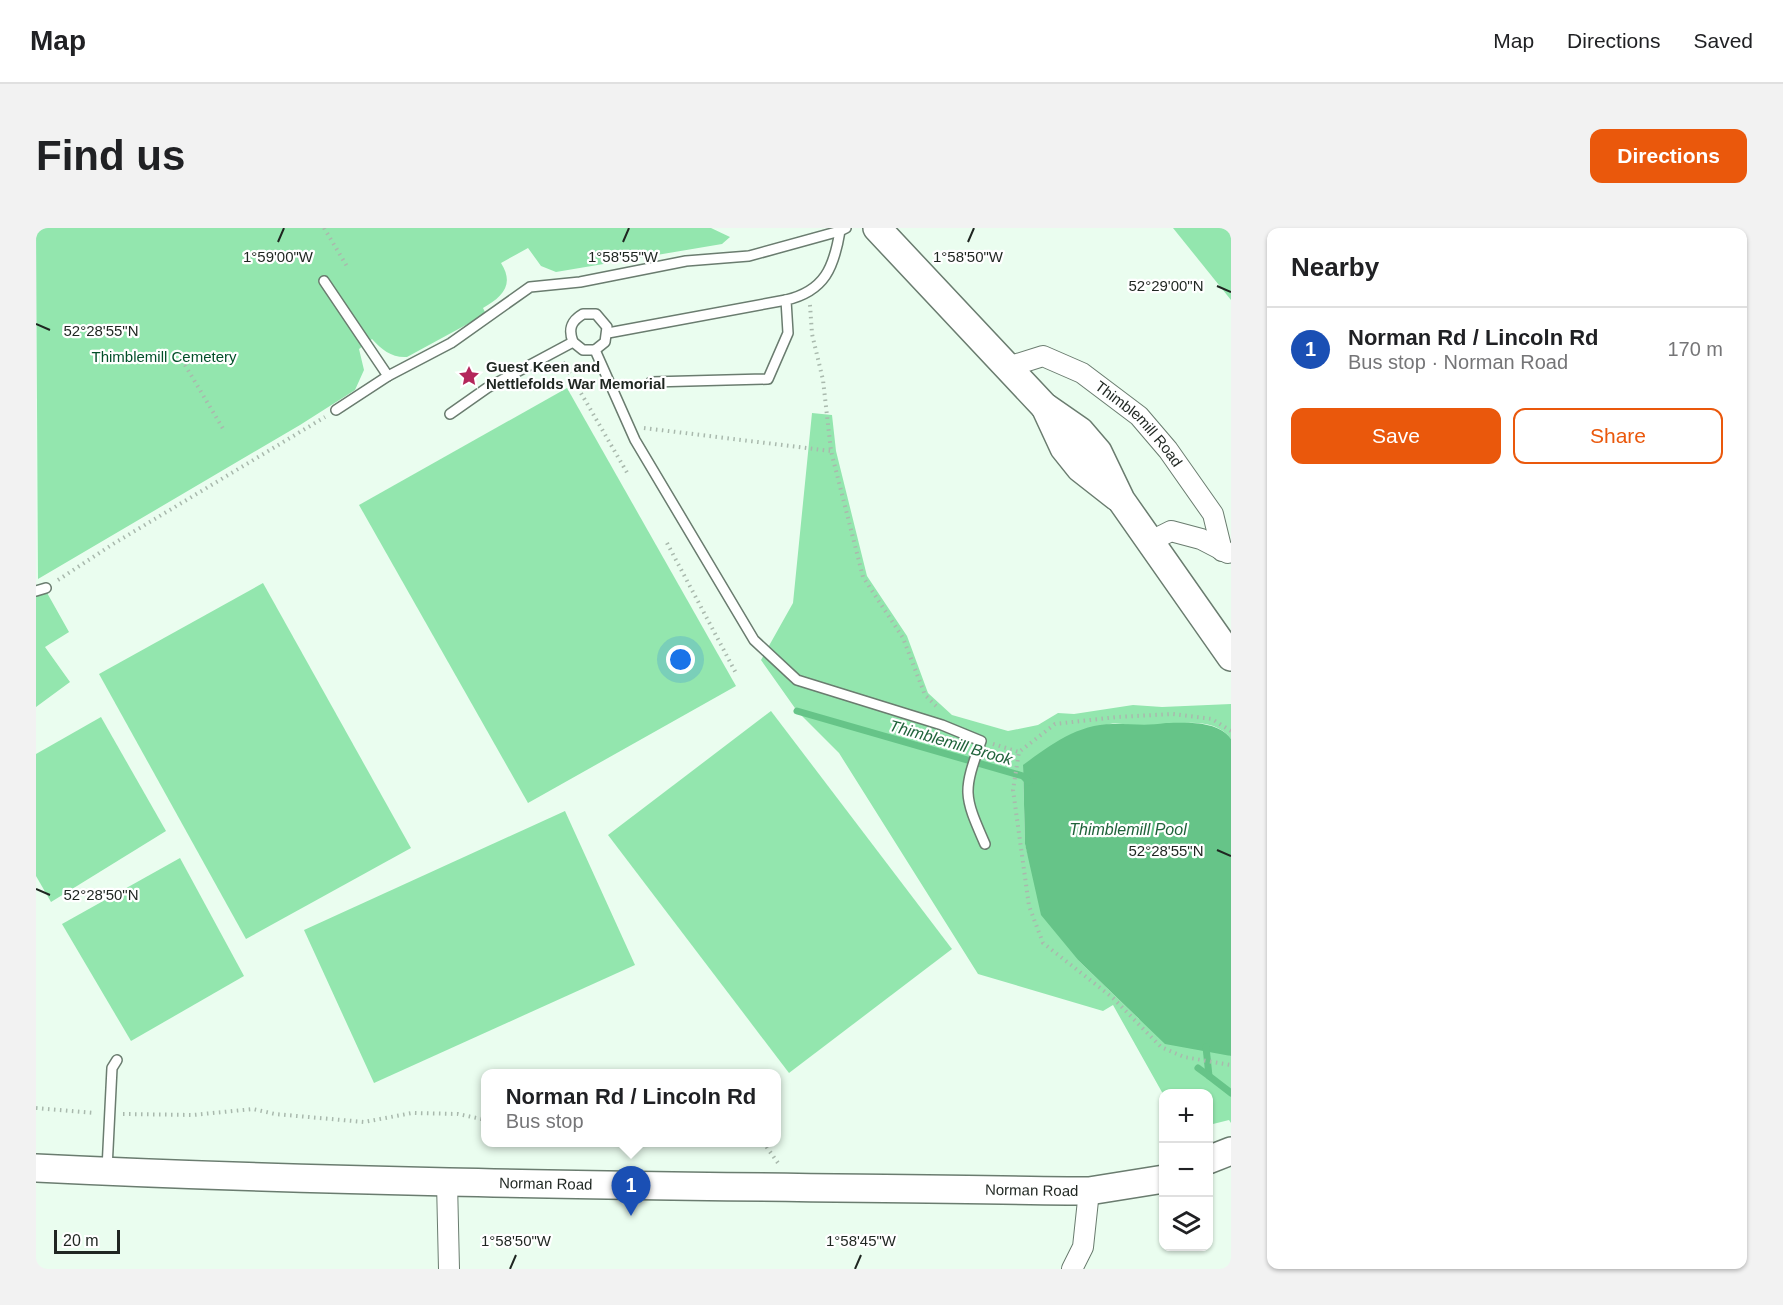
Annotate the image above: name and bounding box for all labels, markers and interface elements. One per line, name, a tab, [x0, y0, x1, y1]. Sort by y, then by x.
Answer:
text: Map	[30, 25, 86, 56]
text: Map	[1493, 29, 1534, 52]
text: Directions	[1567, 29, 1660, 52]
text: Saved	[1693, 29, 1753, 52]
button: Directions	[1590, 129, 1747, 183]
text: Find us	[36, 132, 185, 179]
text: 1°59'00"W	[243, 248, 314, 265]
text: 1°58'55"W	[588, 248, 659, 265]
text: 1°58'50"W	[933, 248, 1004, 265]
text: Nearby	[1291, 252, 1379, 282]
text: 52°29'00"N	[1128, 277, 1204, 294]
text: 52°28'55"N	[63, 322, 139, 339]
text: Norman Rd / Lincoln Rd	[1348, 325, 1599, 350]
text: 1	[1305, 338, 1316, 360]
text: 170 m	[1667, 338, 1723, 360]
park label: Thimblemill Cemetery	[91, 348, 237, 365]
text: Bus stop · Norman Road	[1348, 351, 1568, 373]
place label: Guest Keen and Nettlefolds War Memorial	[486, 358, 665, 392]
place icon: Guest Keen and Nettlefolds War Memorial	[457, 364, 481, 388]
street label: Thimblemill Road	[1092, 377, 1186, 470]
button: Save	[1291, 408, 1501, 464]
button: Share	[1513, 408, 1723, 464]
your location	[666, 645, 695, 674]
water label: Thimblemill Brook	[887, 717, 1015, 768]
water label: Thimblemill Pool	[1069, 821, 1187, 838]
text: 52°28'55"N	[1128, 842, 1204, 859]
text: 52°28'50"N	[63, 886, 139, 903]
popup	[481, 1069, 781, 1147]
text: Norman Rd / Lincoln Rd	[506, 1084, 756, 1109]
map controls	[1159, 1089, 1213, 1251]
button: +	[1159, 1089, 1213, 1143]
text: Bus stop	[506, 1110, 584, 1132]
button: −	[1159, 1143, 1213, 1197]
pin: 1	[612, 1166, 650, 1216]
street label: Norman Road	[499, 1174, 593, 1193]
street label: Norman Road	[985, 1181, 1078, 1199]
button: layers	[1159, 1197, 1213, 1251]
scale bar	[54, 1227, 120, 1254]
text: 20 m	[63, 1232, 99, 1249]
text: 1°58'50"W	[481, 1232, 552, 1249]
text: 1°58'45"W	[826, 1232, 897, 1249]

